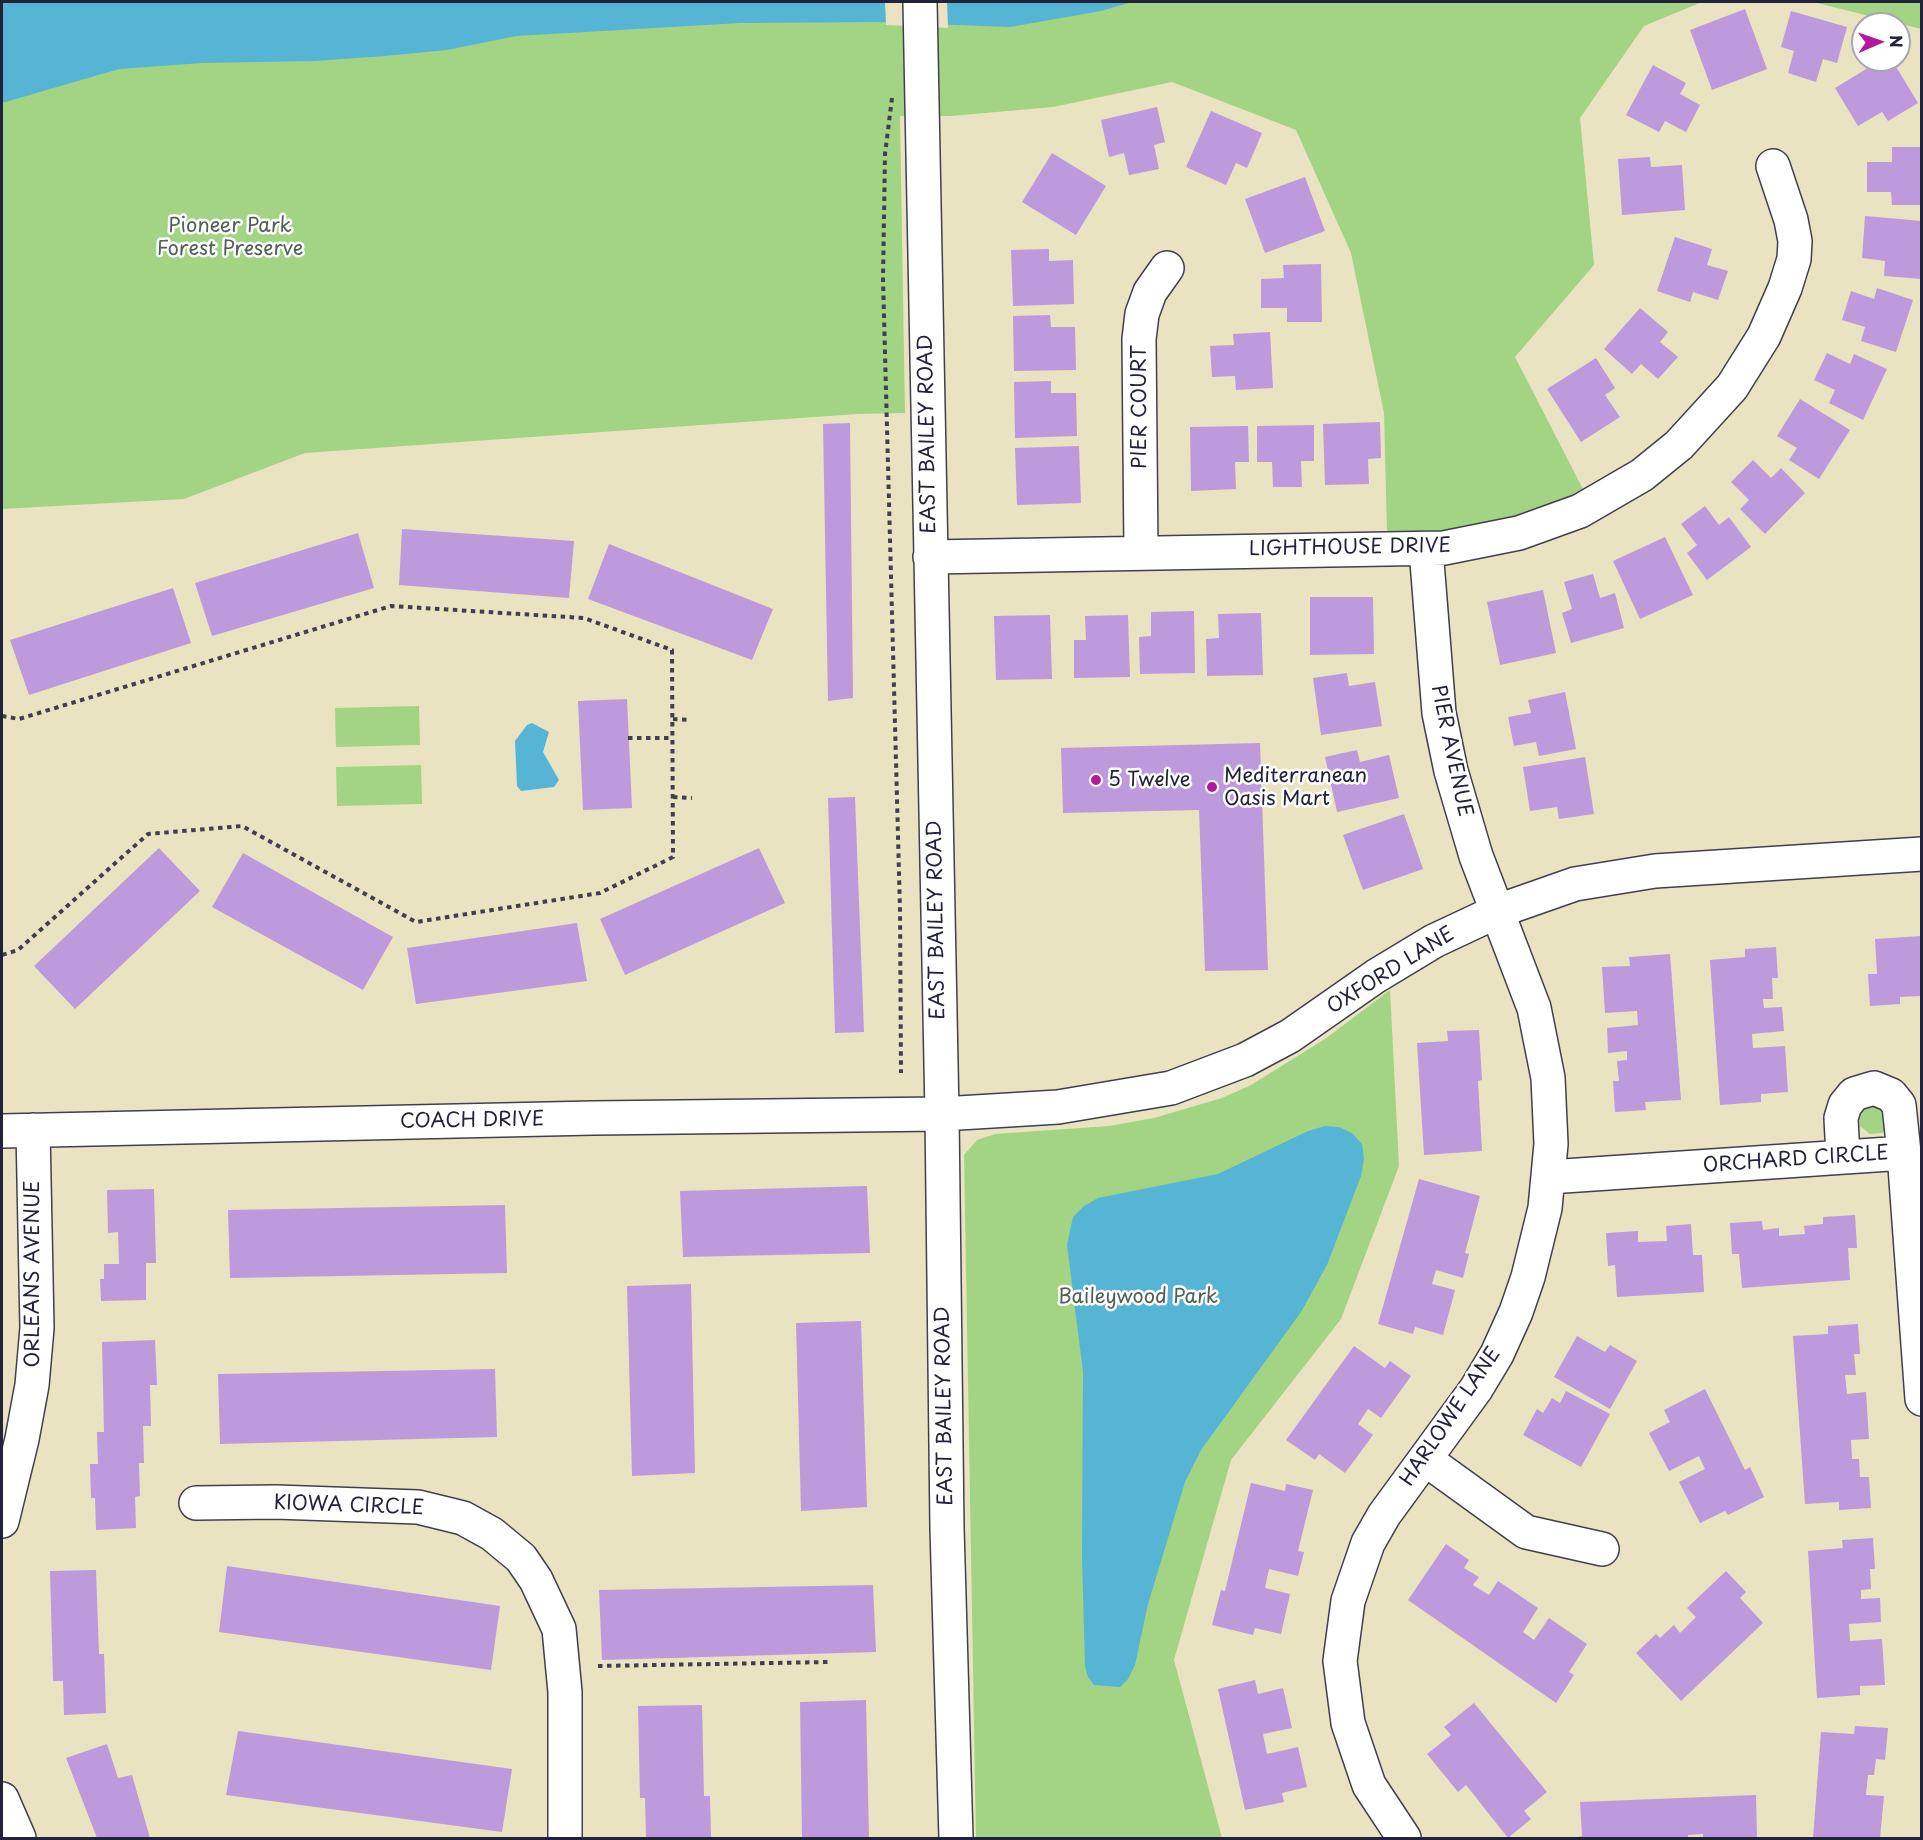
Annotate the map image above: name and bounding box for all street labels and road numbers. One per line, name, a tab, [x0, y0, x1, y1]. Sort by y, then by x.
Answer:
street label: EAST BAILEY ROAD	[914, 334, 942, 534]
street label: PIER COURT	[1128, 345, 1152, 469]
street label: LIGHTHOUSE DRIVE	[1249, 534, 1451, 562]
street label: PIER AVENUE	[1425, 683, 1477, 819]
street label: EAST BAILEY ROAD	[923, 820, 951, 1020]
street label: OXFORD LANE	[1323, 922, 1459, 1020]
street label: COACH DRIVE	[400, 1108, 544, 1134]
street label: ORCHARD CIRCLE	[1702, 1142, 1890, 1178]
street label: ORLEANS AVENUE	[21, 1181, 45, 1367]
street label: EAST BAILEY ROAD	[931, 1306, 959, 1506]
street label: HARLOWE LANE	[1396, 1343, 1506, 1491]
street label: KIOWA CIRCLE	[273, 1491, 425, 1521]

